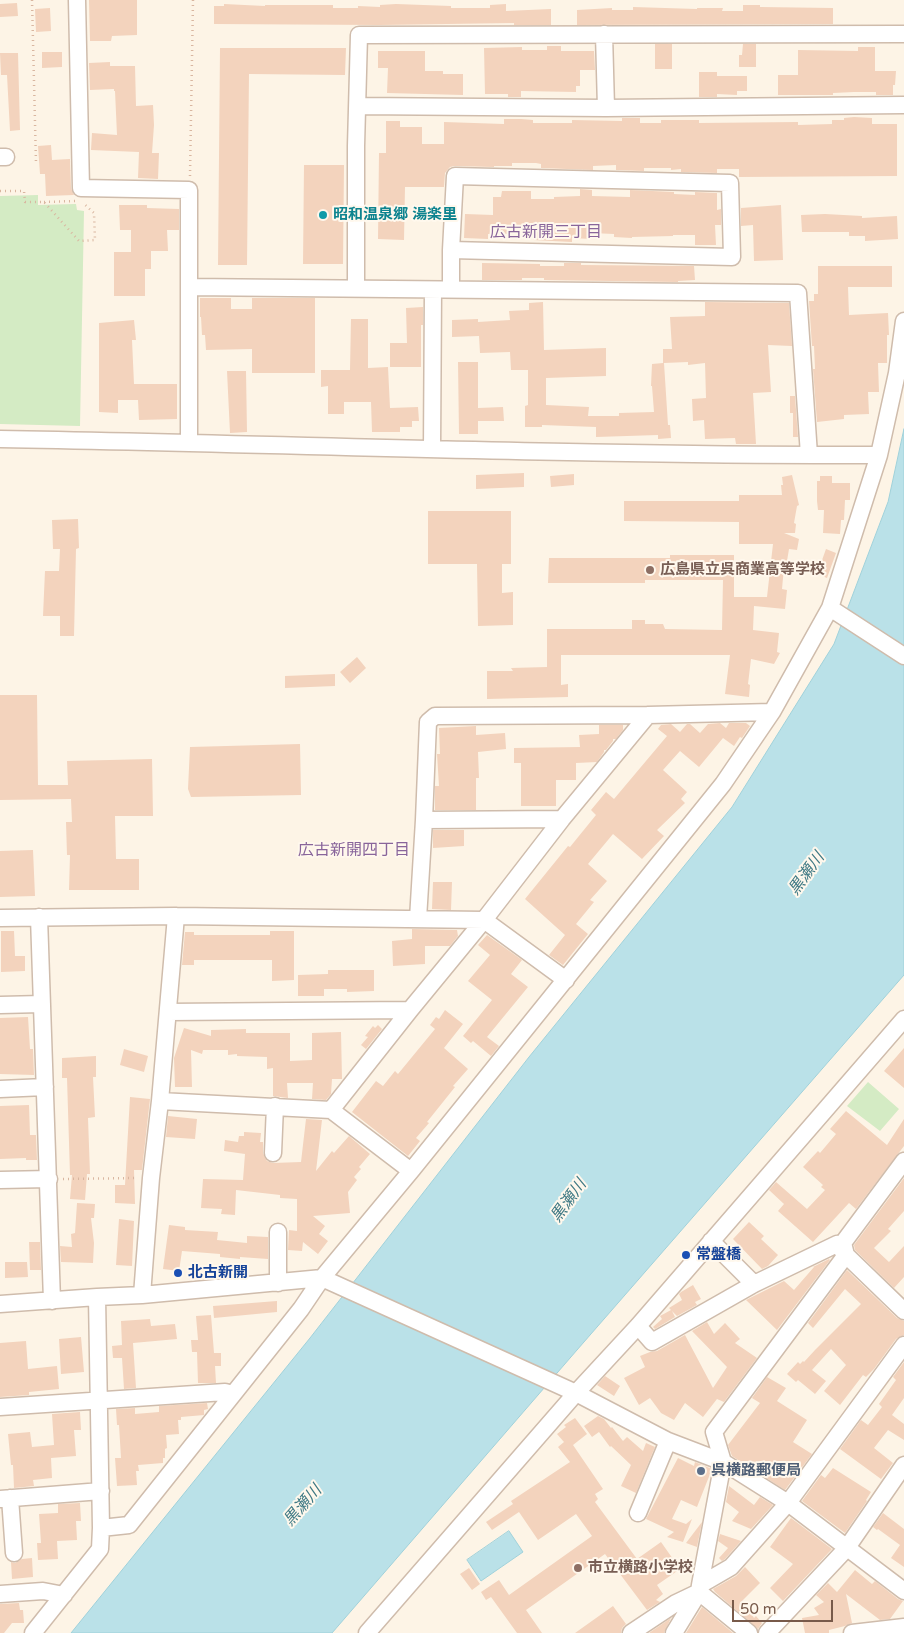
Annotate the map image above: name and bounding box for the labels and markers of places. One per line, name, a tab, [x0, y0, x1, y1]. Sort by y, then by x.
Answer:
place label: 昭和温泉郷 湯楽里	[333, 206, 457, 224]
marker: 昭和温泉郷 湯楽里	[317, 209, 329, 221]
place label: 広島県立呉商業高等学校	[660, 561, 825, 579]
marker: 広島県立呉商業高等学校	[644, 564, 656, 576]
place label: 常盤橋	[696, 1246, 741, 1264]
marker: 常盤橋	[680, 1249, 692, 1261]
place label: 北古新開	[188, 1264, 248, 1282]
marker: 北古新開	[172, 1267, 184, 1279]
place label: 呉横路郵便局	[711, 1462, 801, 1480]
marker: 呉横路郵便局	[695, 1465, 707, 1477]
place label: 市立横路小学校	[588, 1559, 693, 1577]
marker: 市立横路小学校	[572, 1562, 584, 1574]

